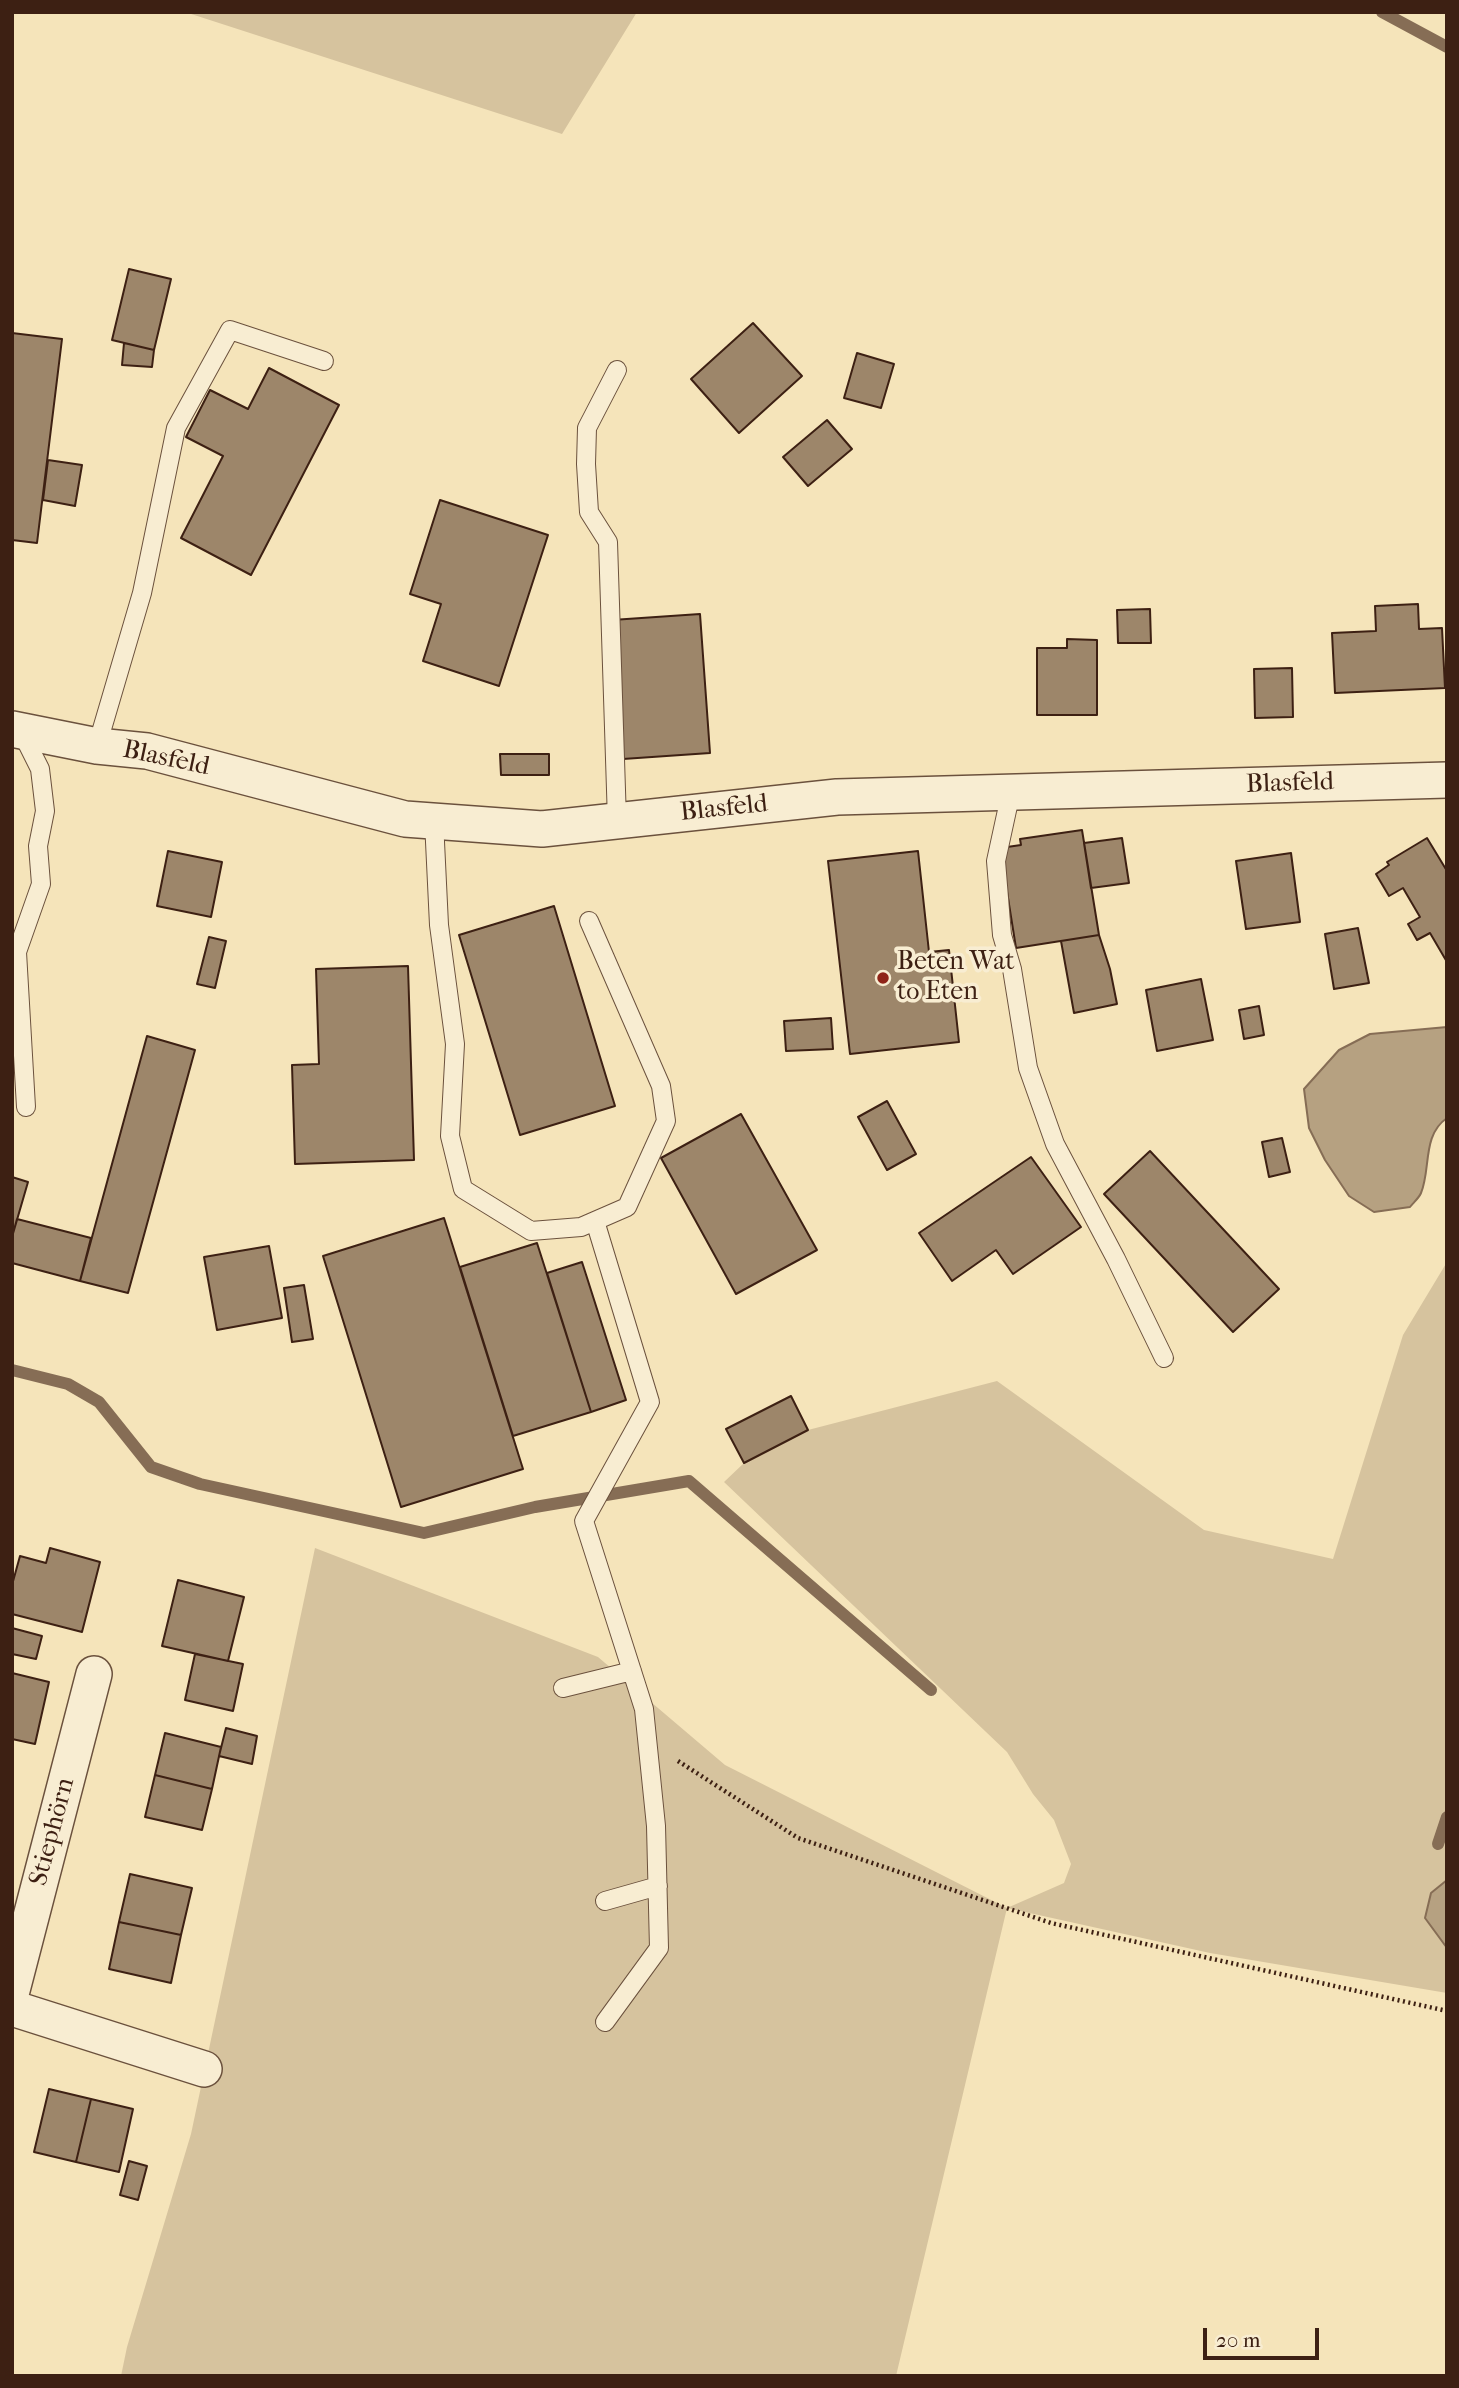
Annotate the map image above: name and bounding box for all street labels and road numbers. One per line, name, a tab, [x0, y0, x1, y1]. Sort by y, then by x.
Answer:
street label: Blasfeld	[120, 735, 212, 783]
street label: Blasfeld	[1246, 767, 1334, 801]
street label: Blasfeld	[679, 789, 769, 829]
street label: Stiephörn	[24, 1775, 82, 1889]

